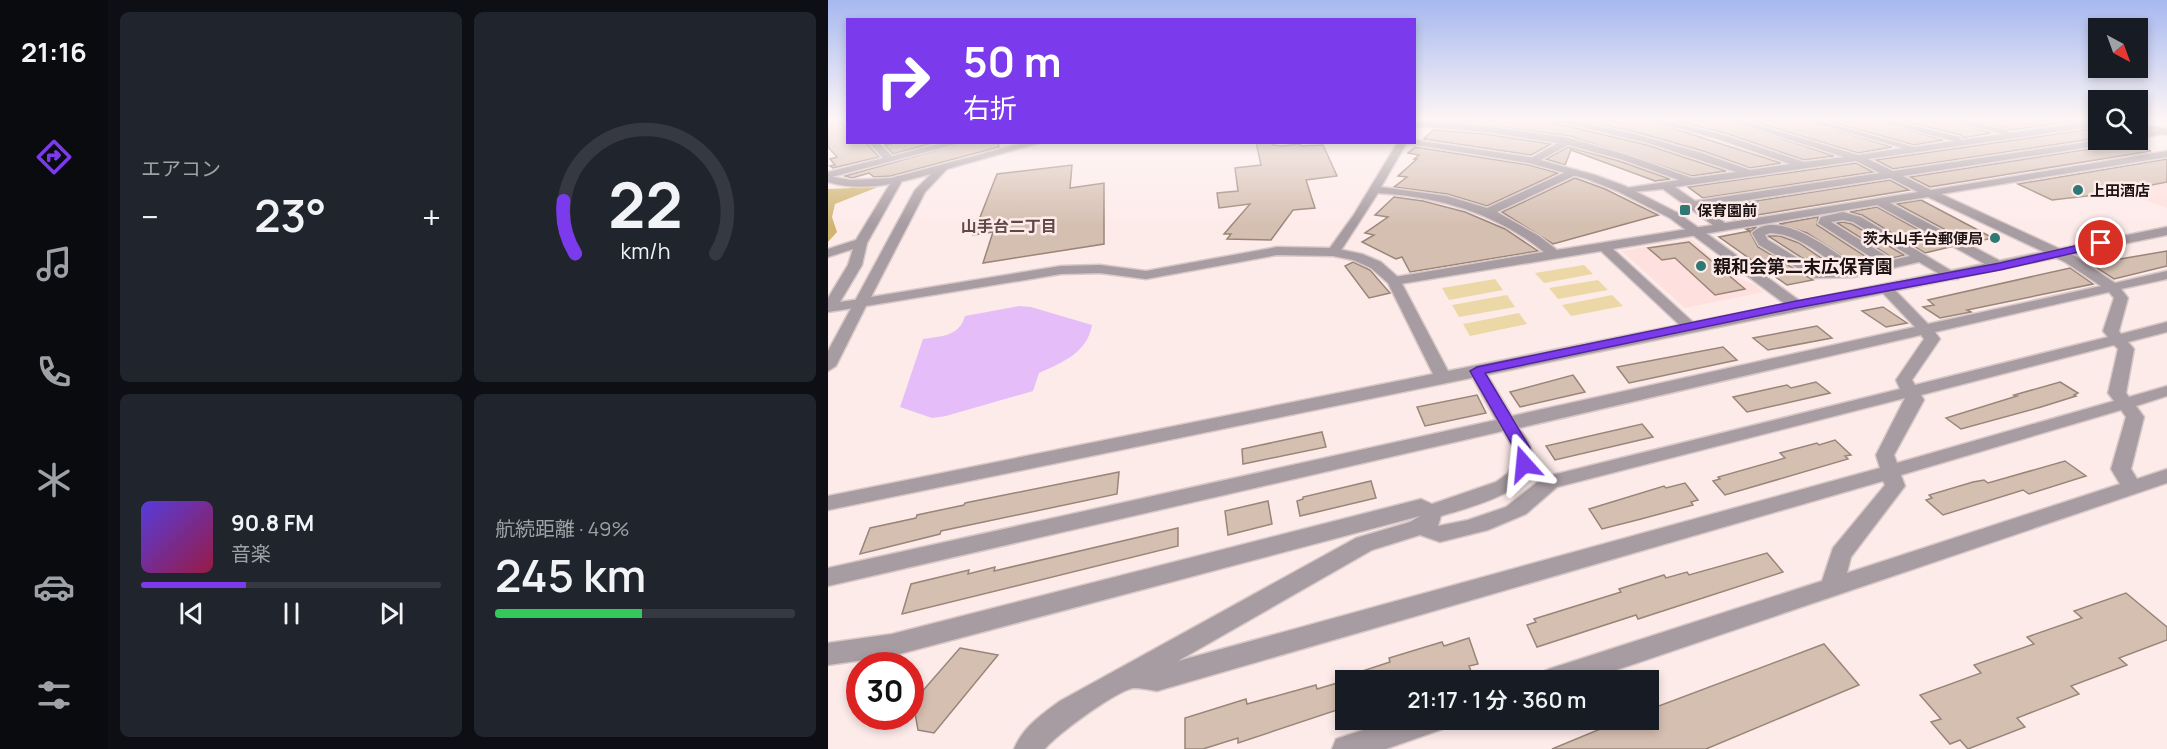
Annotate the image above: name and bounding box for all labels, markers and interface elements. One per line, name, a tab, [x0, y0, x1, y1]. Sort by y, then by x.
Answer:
north arrow	[2088, 18, 2148, 78]
map controls	[2088, 18, 2148, 150]
text: 50 m	[963, 32, 1061, 90]
text: 21:16	[21, 33, 87, 70]
icon: right	[864, 42, 942, 120]
text: 右折	[963, 89, 1017, 126]
button: search	[2088, 90, 2148, 150]
icon: directions	[33, 136, 75, 178]
text: エアコン	[141, 155, 221, 182]
text: 22	[608, 161, 682, 247]
place label: 上田酒店	[2090, 180, 2150, 201]
marker: 上田酒店	[2071, 183, 2085, 197]
text: 23°	[254, 184, 327, 246]
text: −	[141, 194, 159, 239]
text: +	[422, 194, 441, 239]
place label: 保育園前	[1697, 200, 1757, 221]
marker: 保育園前	[1678, 203, 1692, 217]
district label: 山手台二丁目	[961, 215, 1057, 237]
pin	[2075, 217, 2126, 268]
icon: arrive	[2084, 226, 2117, 259]
place label: 茨木山手台郵便局	[1863, 228, 1983, 249]
marker: 茨木山手台郵便局	[1988, 231, 2002, 245]
text: km/h	[620, 236, 670, 265]
icon: music	[33, 243, 75, 285]
place label: 親和会第二末広保育園	[1713, 254, 1893, 278]
marker: 親和会第二末広保育園	[1694, 259, 1708, 273]
icon: phone	[33, 351, 75, 393]
position arrow	[1492, 432, 1556, 496]
icon: climate	[33, 459, 75, 501]
text: 90.8 FM	[231, 508, 314, 538]
text: 航続距離 · 49%	[495, 515, 630, 542]
text: 音楽	[231, 540, 271, 567]
text: 245 km	[495, 544, 646, 606]
icon: car	[33, 566, 75, 608]
icon: previous	[175, 597, 208, 630]
icon: pause	[275, 597, 308, 630]
icon: next	[375, 597, 408, 630]
speed limit sign: 30	[846, 652, 924, 730]
icon: filters	[33, 674, 75, 716]
text: 21:17 · 1 分 · 360 m	[1408, 685, 1586, 715]

